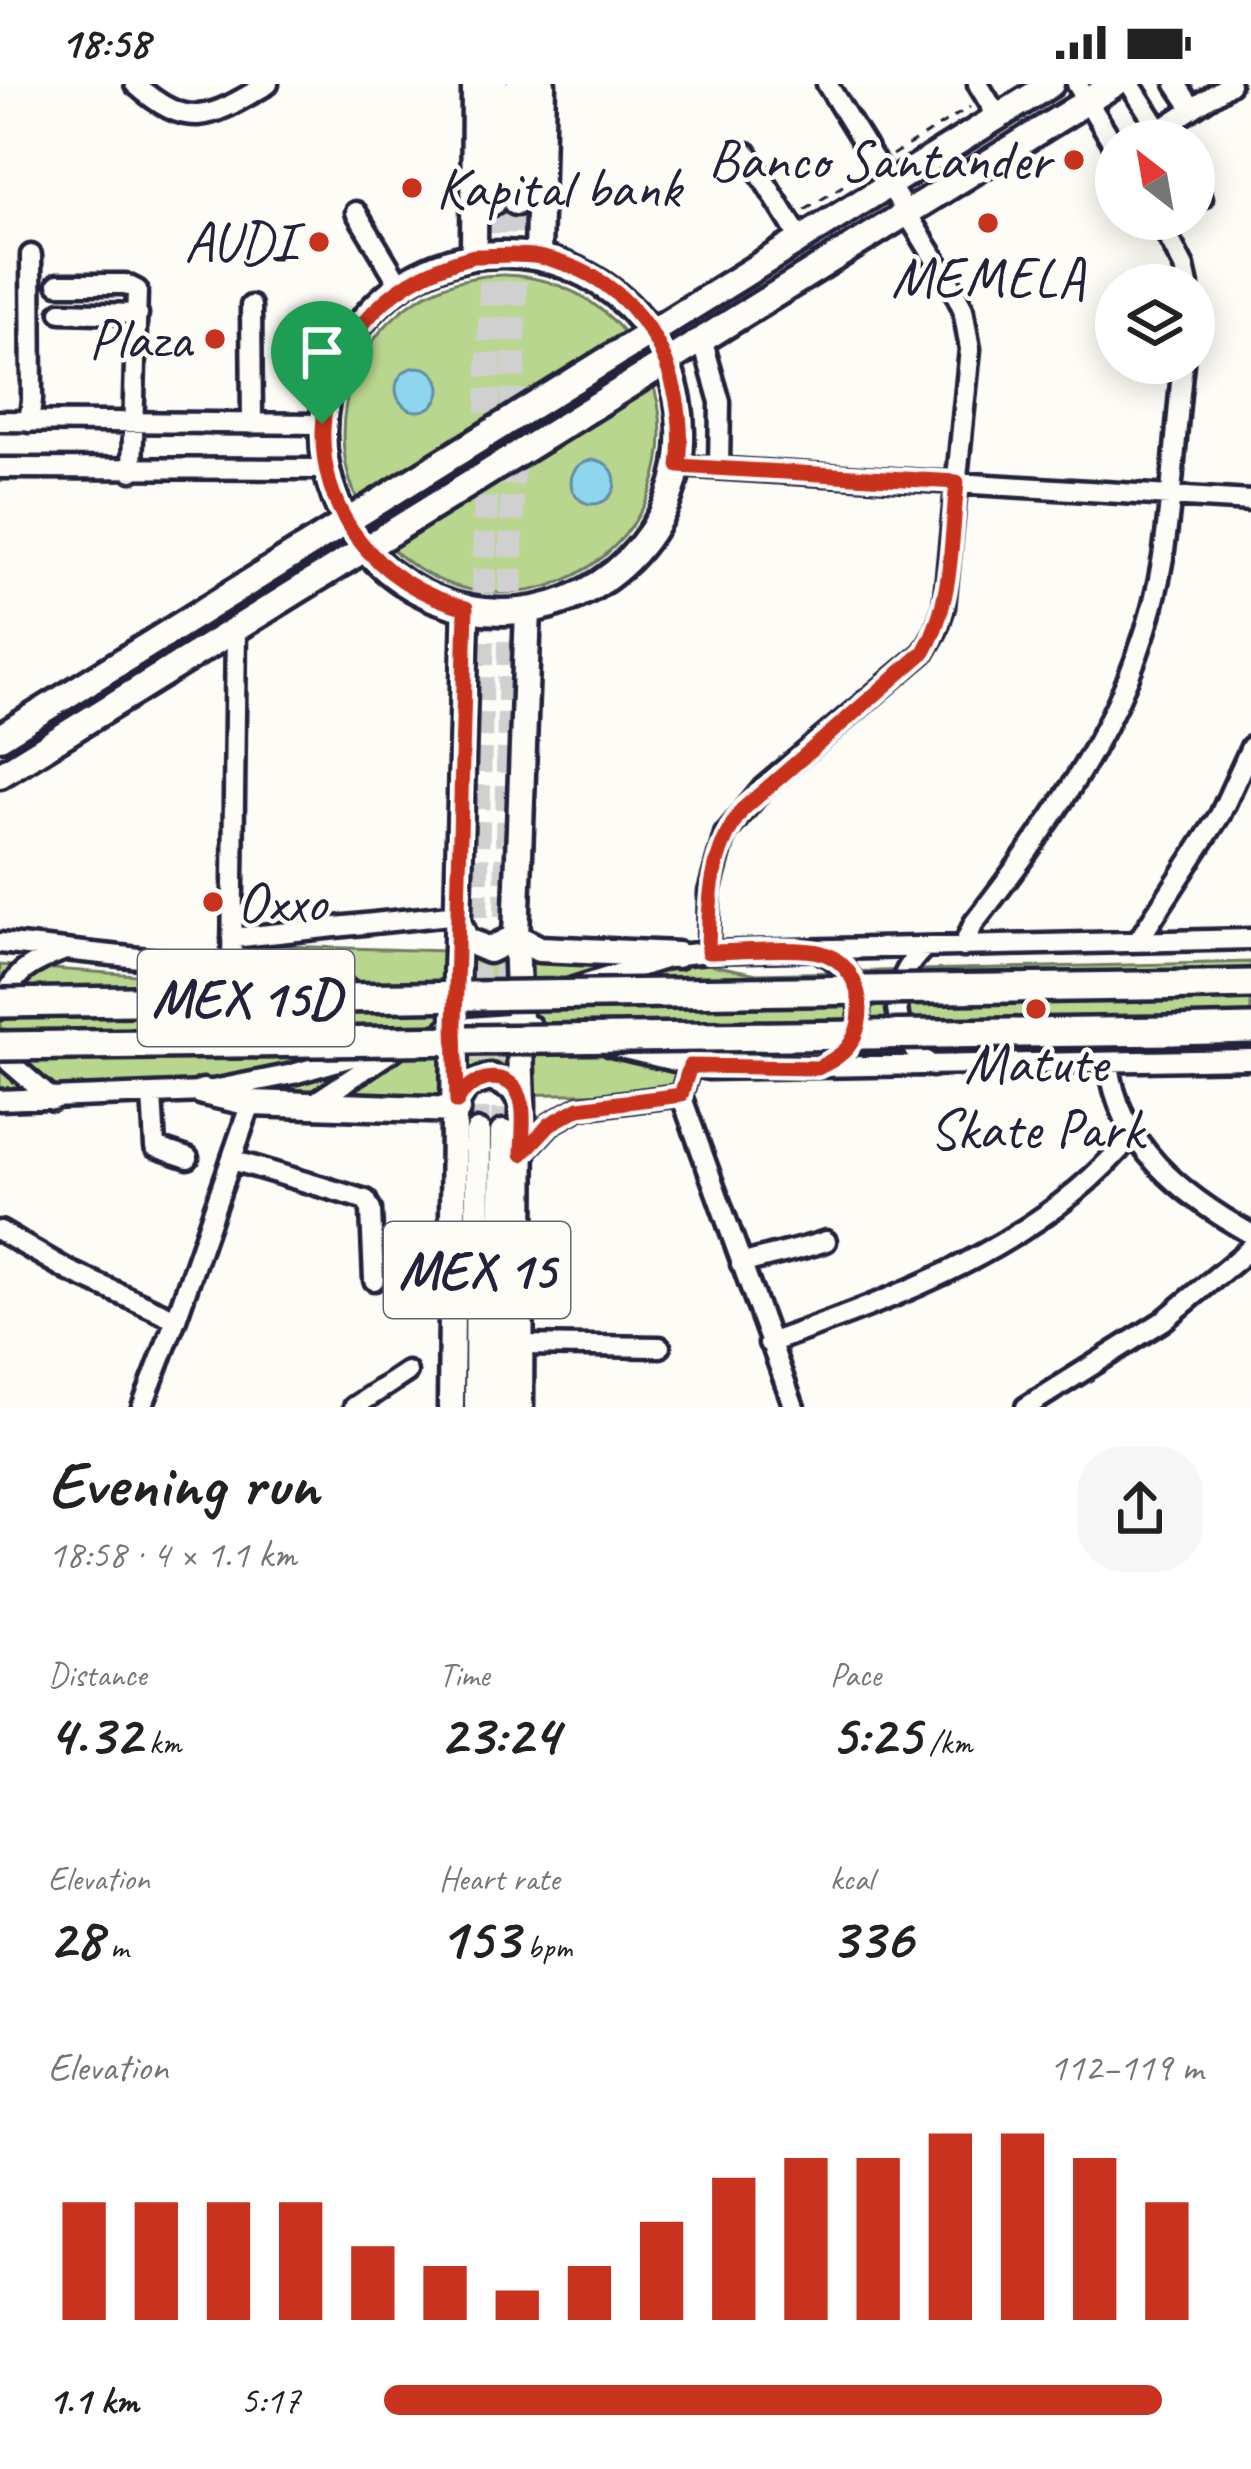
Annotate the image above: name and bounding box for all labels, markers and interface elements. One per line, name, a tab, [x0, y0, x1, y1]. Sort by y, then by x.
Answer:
text: 18:58	[60, 14, 149, 71]
north arrow	[1095, 120, 1215, 240]
map controls	[1095, 120, 1215, 384]
place label: Banco Santander	[708, 124, 1055, 196]
marker: Banco Santander	[1061, 147, 1087, 173]
place label: Kapital bank	[436, 152, 685, 224]
marker: Kapital bank	[399, 175, 425, 201]
place label: AUDI	[184, 206, 306, 278]
marker: MEMELA	[975, 210, 1001, 236]
marker: AUDI	[306, 229, 332, 255]
place label: MEMELA	[891, 241, 1086, 313]
button: layers	[1095, 264, 1215, 384]
pin	[271, 301, 373, 424]
place label: Plaza	[89, 303, 194, 375]
icon: arrive	[289, 319, 355, 385]
marker: Plaza	[202, 326, 228, 352]
place label: Oxxo	[237, 866, 329, 938]
marker: Oxxo	[200, 889, 226, 915]
road number: MEX 15D	[138, 950, 354, 1046]
marker: Matute Skate Park	[1023, 996, 1049, 1022]
place label: Matute Skate Park	[929, 1027, 1147, 1165]
road number: MEX 15	[384, 1222, 570, 1318]
text: Evening run	[48, 1443, 318, 1526]
button: share	[1077, 1446, 1203, 1572]
text: 18:58 · 4 × 1.1 km	[48, 1530, 296, 1579]
text: Distance	[48, 1654, 146, 1696]
text: Time	[439, 1654, 490, 1696]
text: Pace	[830, 1654, 881, 1696]
text: 4.32	[48, 1696, 141, 1772]
text: 23:24	[439, 1696, 559, 1772]
text: 5:25	[830, 1696, 921, 1772]
text: km	[141, 1722, 181, 1764]
text: /km	[921, 1722, 972, 1764]
text: Elevation	[48, 1858, 150, 1900]
text: Heart rate	[439, 1858, 559, 1900]
text: kcal	[830, 1858, 874, 1900]
text: 28	[48, 1900, 102, 1976]
text: 153	[439, 1900, 519, 1976]
text: 336	[830, 1900, 912, 1976]
text: m	[102, 1926, 128, 1968]
text: bpm	[519, 1926, 572, 1968]
text: Elevation	[48, 2043, 168, 2092]
text: 112–119 m	[1049, 2043, 1203, 2092]
text: 1.1 km	[48, 2376, 139, 2425]
text: 5:17	[240, 2376, 300, 2425]

